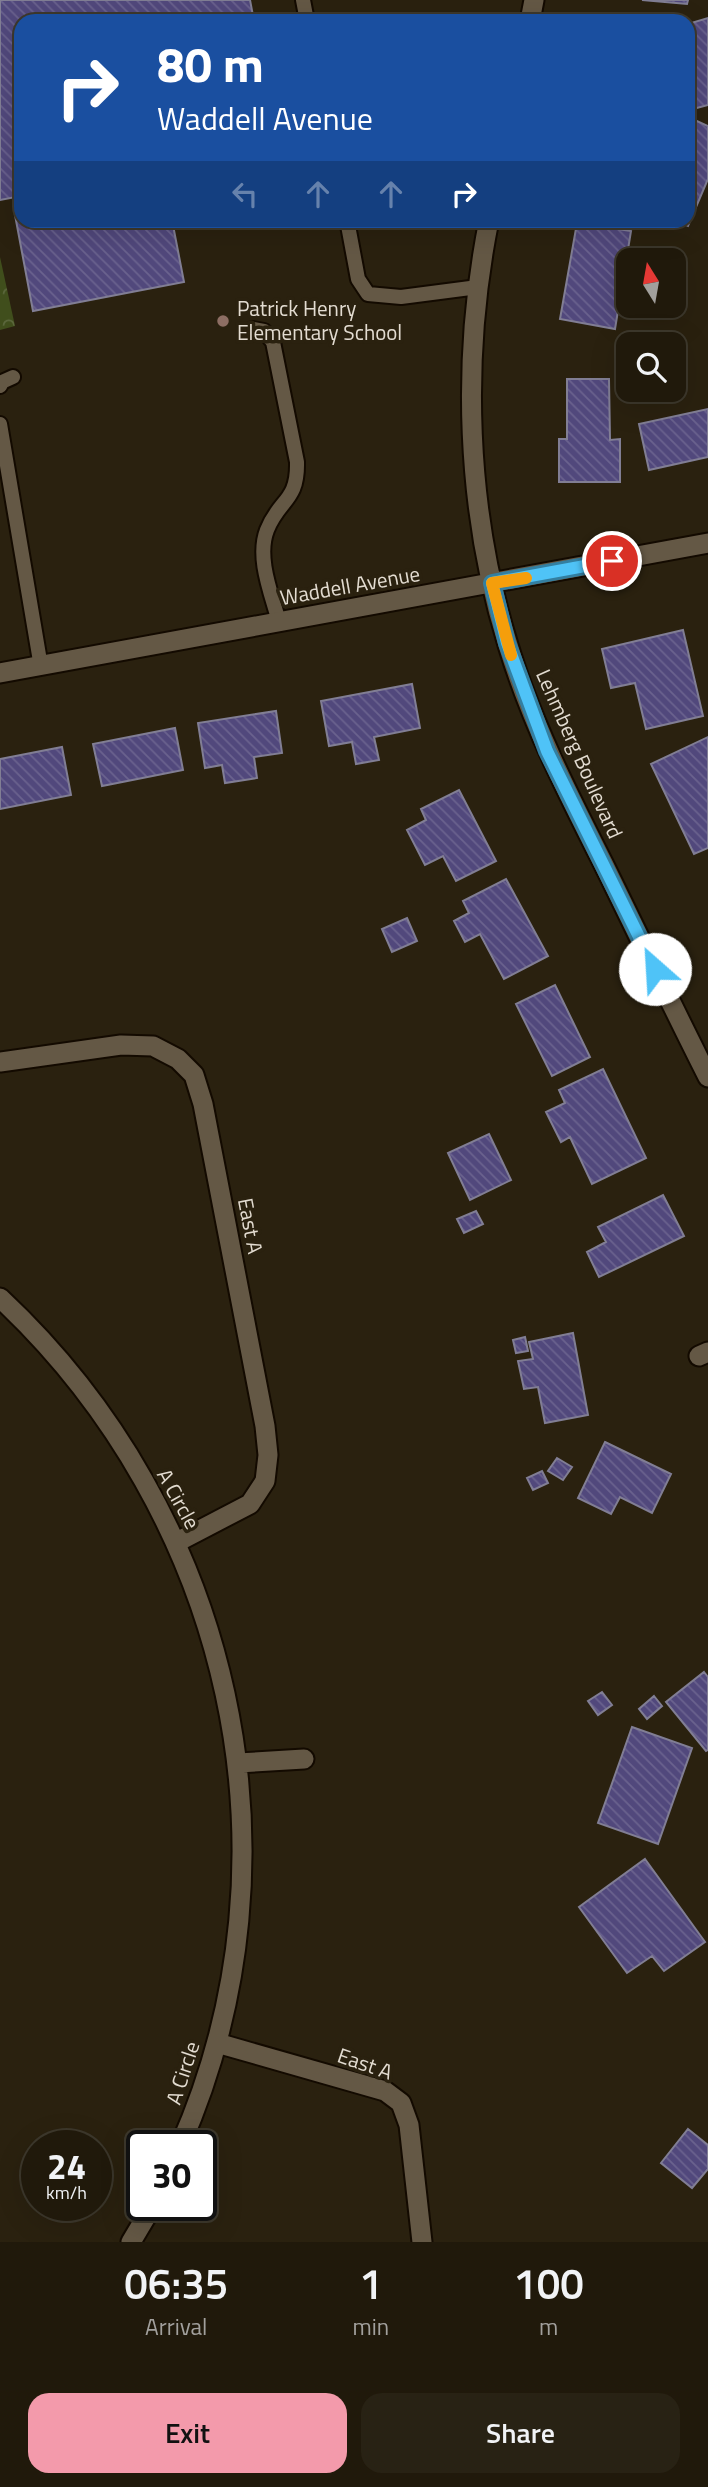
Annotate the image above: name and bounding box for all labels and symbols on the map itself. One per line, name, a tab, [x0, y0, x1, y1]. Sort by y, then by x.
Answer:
north arrow	[616, 248, 686, 318]
place label: Patrick Henry Elementary School	[237, 292, 402, 348]
marker: Patrick Henry Elementary School	[215, 313, 231, 329]
pin	[582, 531, 642, 591]
street label: Waddell Avenue	[277, 557, 422, 613]
street label: Lehmberg Boulevard	[528, 664, 632, 844]
position arrow	[618, 932, 692, 1006]
street label: East A	[230, 1195, 272, 1257]
street label: A Circle	[149, 1462, 209, 1535]
street label: A Circle	[157, 2037, 207, 2108]
street label: East A	[333, 2039, 398, 2088]
speed limit sign: 30	[126, 2130, 217, 2221]

